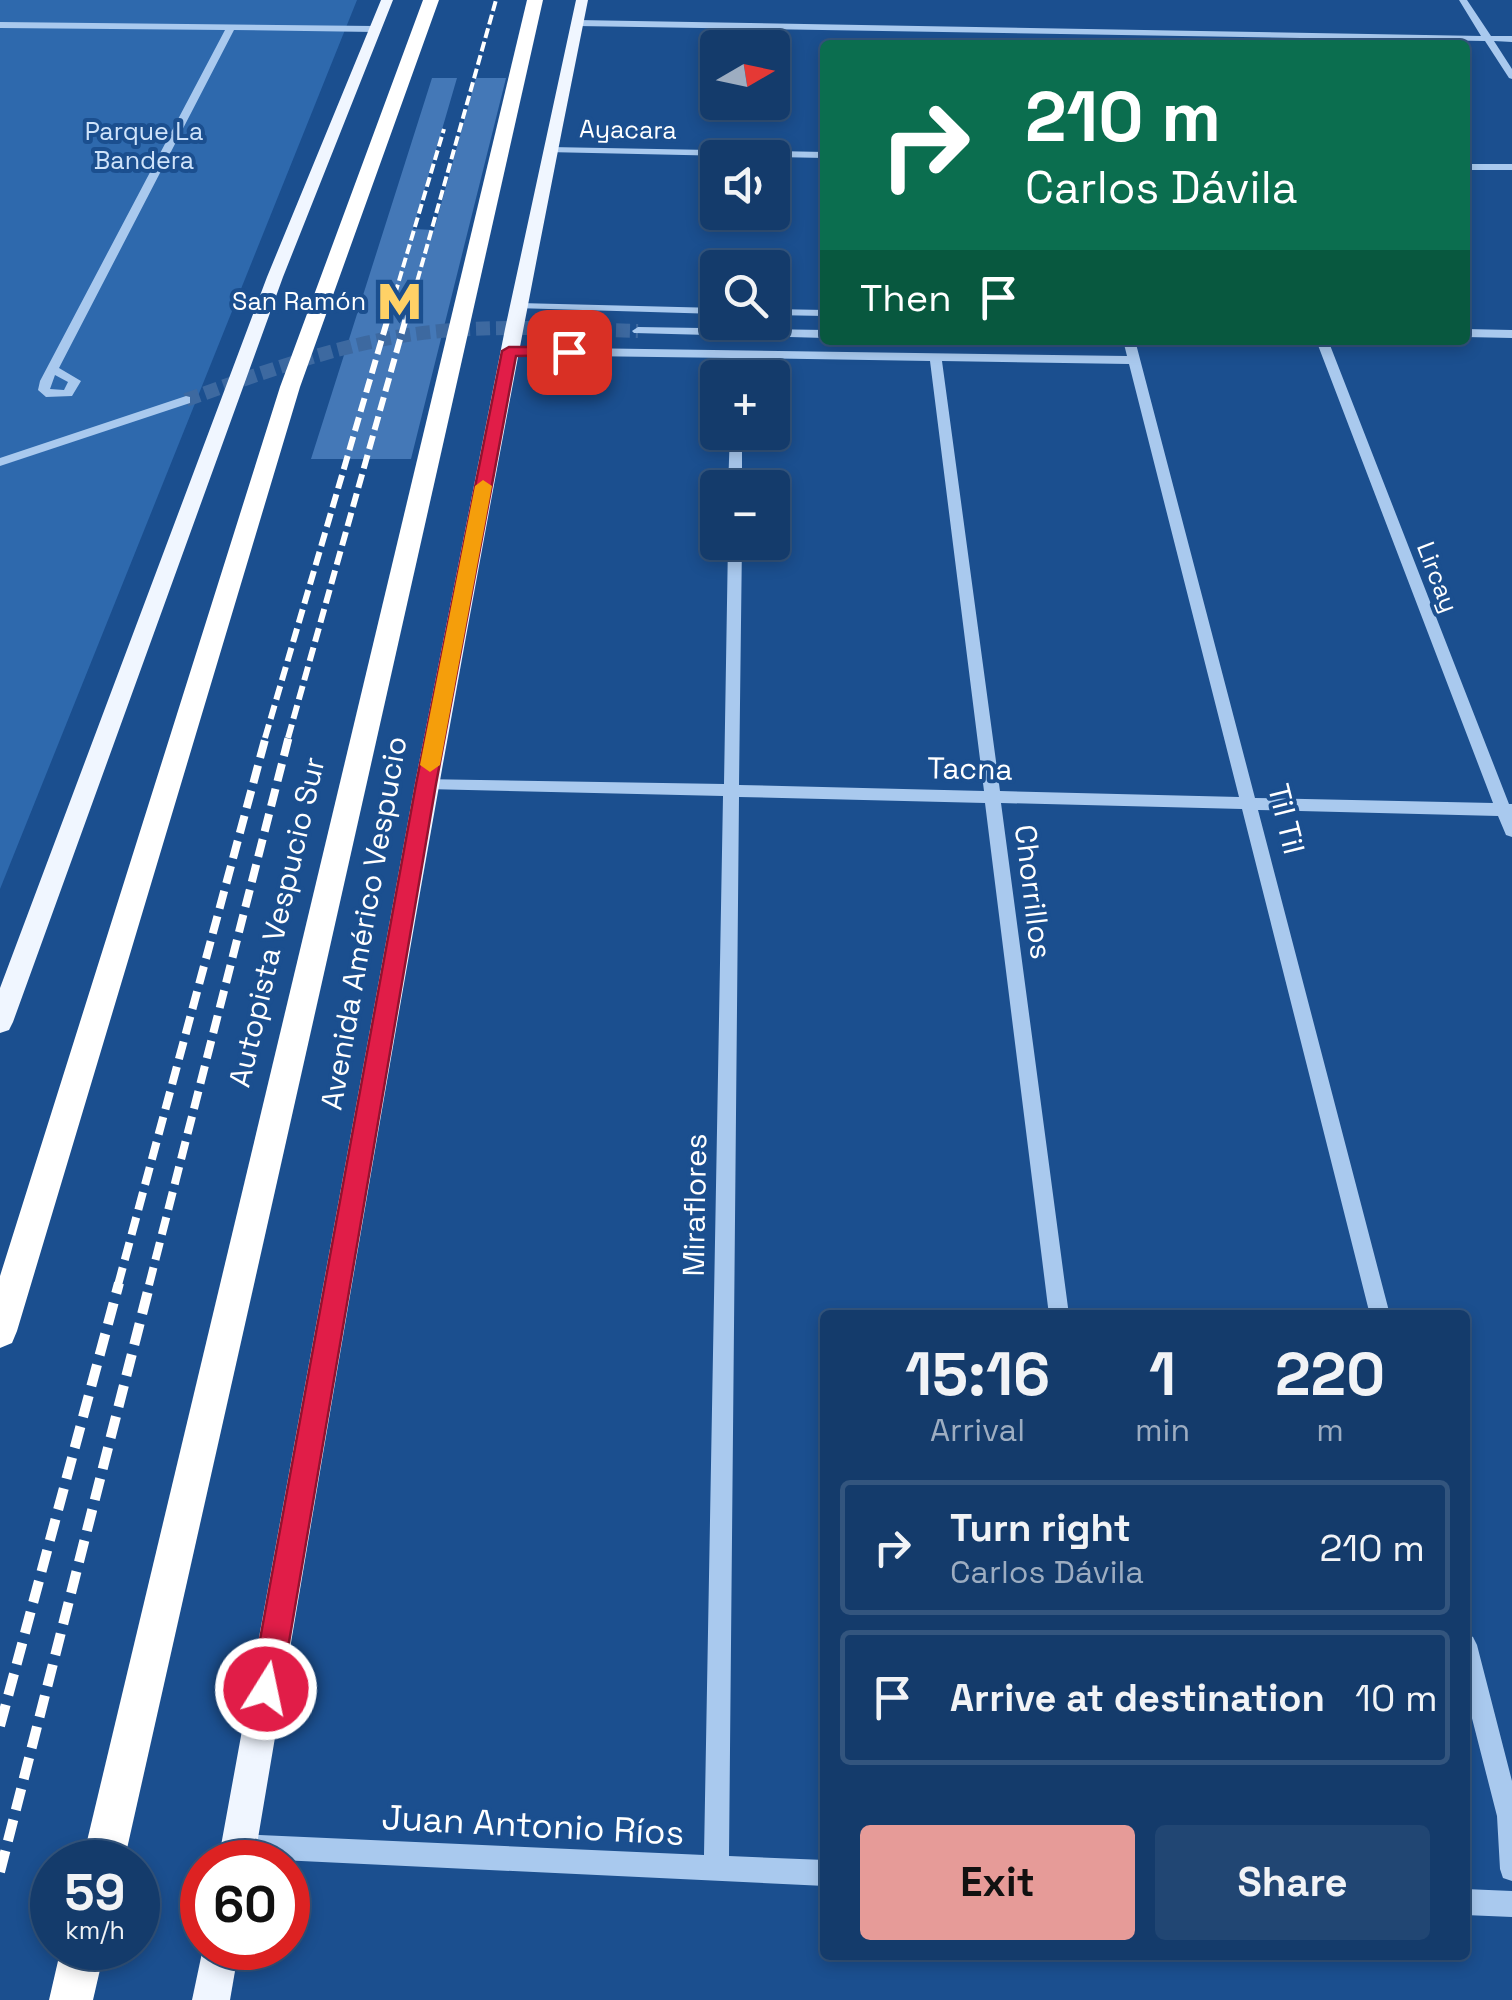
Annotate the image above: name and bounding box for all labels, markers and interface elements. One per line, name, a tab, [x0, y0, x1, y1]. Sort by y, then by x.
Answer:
north arrow	[700, 30, 790, 120]
map controls	[700, 30, 790, 560]
text: 210 m	[1025, 72, 1221, 161]
icon: right	[860, 80, 990, 210]
street label: Ayacara	[579, 112, 677, 146]
park label: Parque La Bandera	[85, 115, 203, 176]
button: sound	[700, 140, 790, 230]
text: Carlos Dávila	[1025, 159, 1298, 216]
button: search	[700, 250, 790, 340]
icon: arrive	[971, 270, 1026, 325]
text: Then	[860, 274, 951, 322]
metro station icon: San Ramón	[375, 277, 423, 325]
place label: San Ramón	[232, 285, 366, 317]
pin	[527, 310, 612, 395]
icon: arrive	[542, 325, 597, 380]
button: +	[700, 360, 790, 450]
button: −	[700, 470, 790, 560]
street label: Lircay	[1410, 537, 1466, 617]
street label: Avenida Américo Vespucio	[311, 733, 416, 1113]
street label: Tacna	[927, 748, 1013, 789]
street label: Autopista Vespucio Sur	[220, 753, 334, 1091]
street label: Til Til	[1259, 780, 1314, 858]
street label: Chorrillos	[1006, 822, 1061, 961]
street label: Miraflores	[674, 1133, 715, 1277]
text: 15:16	[905, 1336, 1050, 1413]
text: 1	[1149, 1336, 1176, 1413]
text: 220	[1275, 1336, 1385, 1413]
text: Arrival	[930, 1410, 1025, 1450]
text: min	[1135, 1410, 1190, 1450]
text: m	[1316, 1410, 1344, 1450]
text: Turn right	[950, 1504, 1131, 1552]
icon: right	[865, 1520, 920, 1575]
text: 210 m	[1319, 1524, 1425, 1572]
text: Carlos Dávila	[950, 1552, 1144, 1592]
position arrow	[214, 1637, 318, 1741]
icon: arrive	[865, 1670, 920, 1725]
text: Arrive at destination	[950, 1674, 1325, 1722]
text: 10 m	[1355, 1674, 1438, 1722]
street label: Juan Antonio Ríos	[381, 1795, 685, 1855]
button: Exit	[860, 1825, 1135, 1940]
button: Share	[1155, 1825, 1430, 1940]
speed limit sign: 60	[180, 1840, 310, 1970]
text: 59	[65, 1861, 125, 1925]
text: km/h	[65, 1914, 125, 1946]

